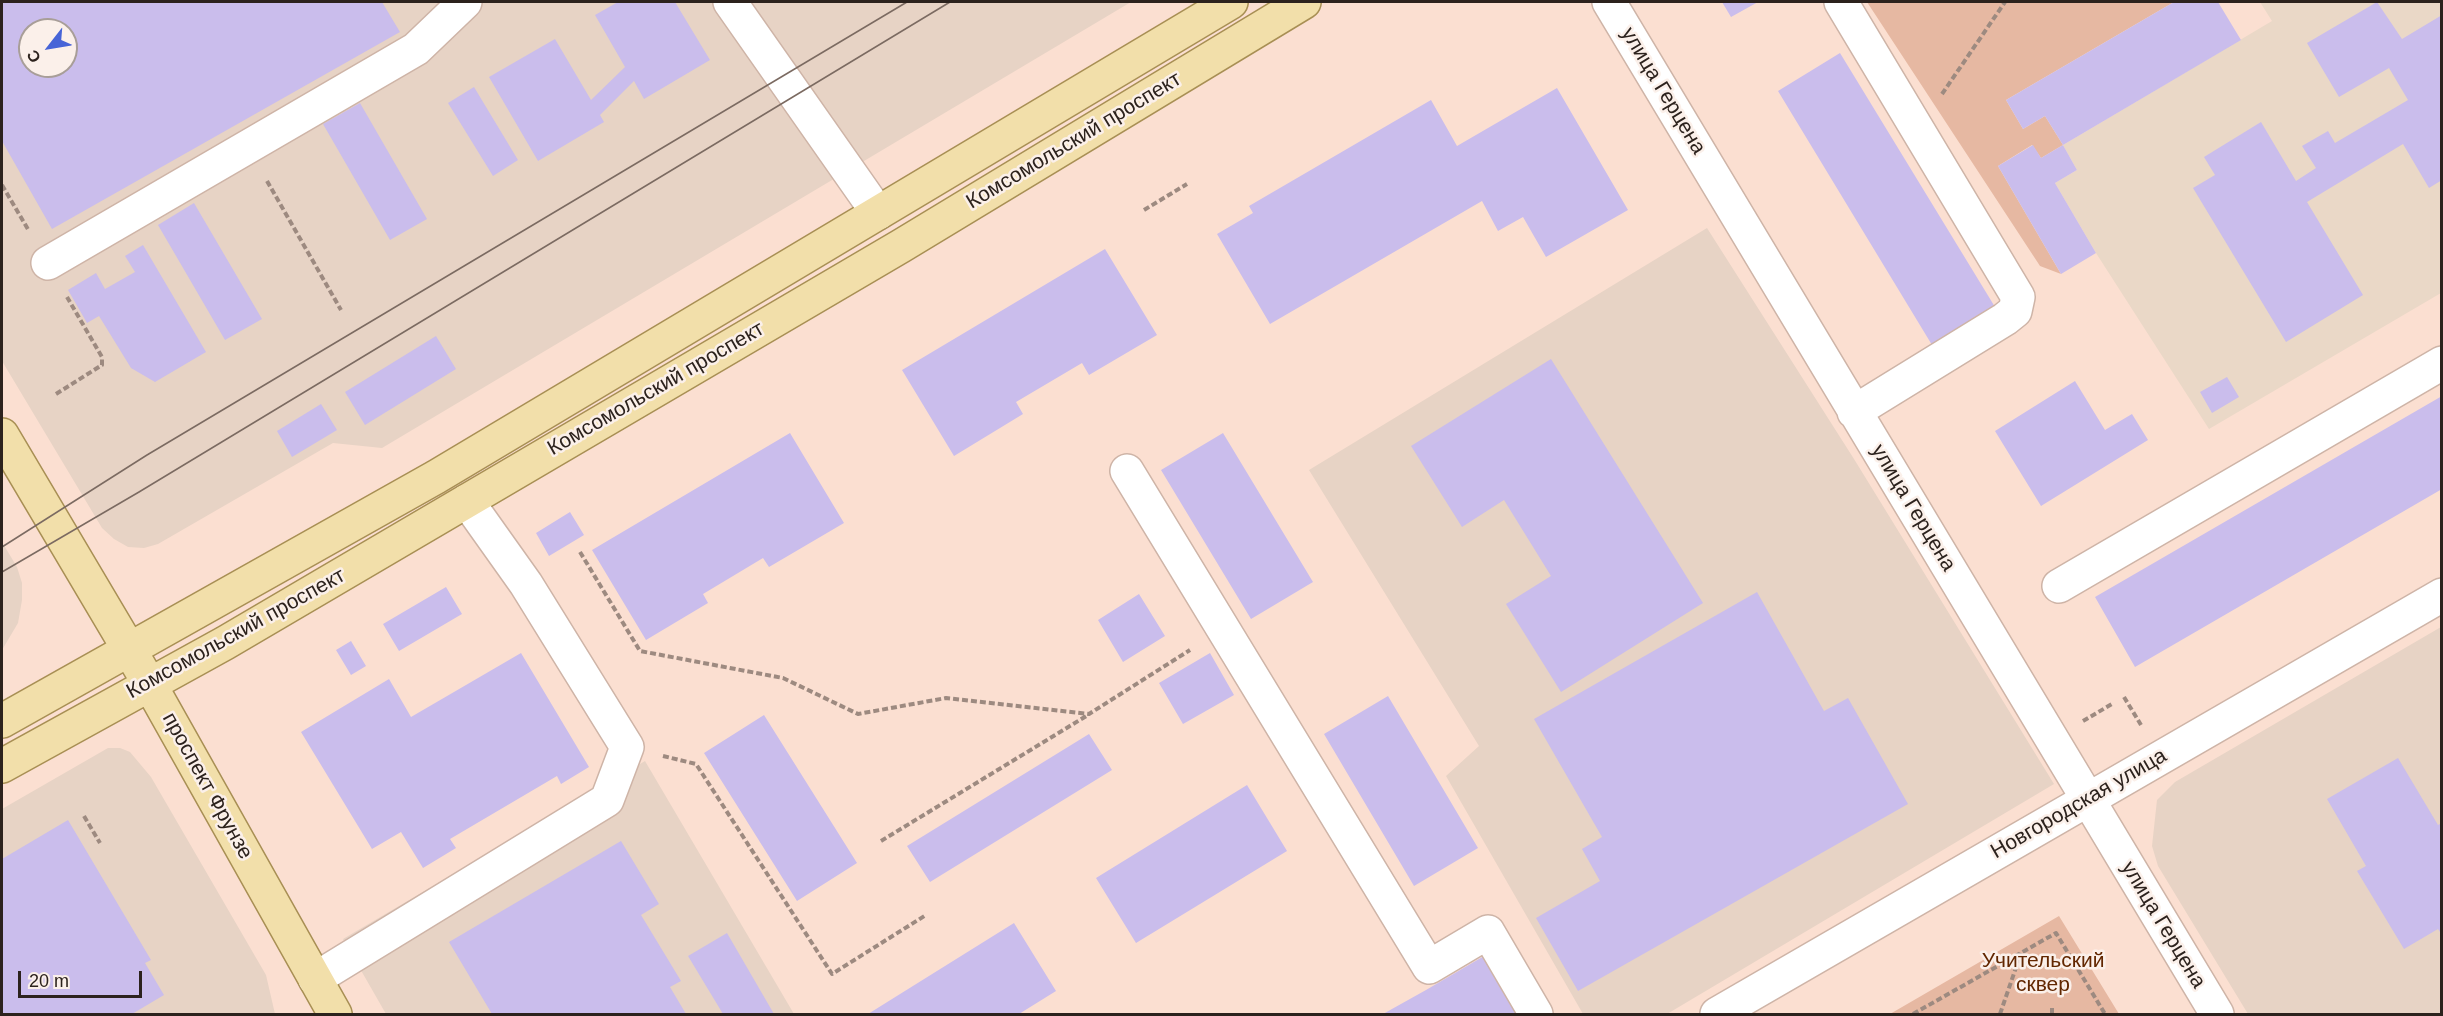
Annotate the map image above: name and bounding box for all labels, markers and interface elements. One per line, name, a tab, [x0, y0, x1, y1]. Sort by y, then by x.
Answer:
north arrow	[18, 18, 78, 78]
street label: улица Герцена	[1615, 23, 1711, 159]
text: С	[24, 47, 44, 66]
street label: Комсомольский проспект	[962, 67, 1186, 215]
street label: Комсомольский проспект	[543, 317, 769, 461]
street label: улица Герцена	[1865, 440, 1961, 576]
street label: Комсомольский проспект	[122, 563, 350, 705]
street label: проспект Фрунзе	[156, 708, 258, 864]
street label: Новгородская улица	[1987, 743, 2171, 865]
street label: улица Герцена	[2115, 857, 2211, 993]
park label: Учительский сквер	[1982, 948, 2104, 998]
scale bar	[21, 959, 146, 997]
text: 20 m	[29, 971, 69, 991]

